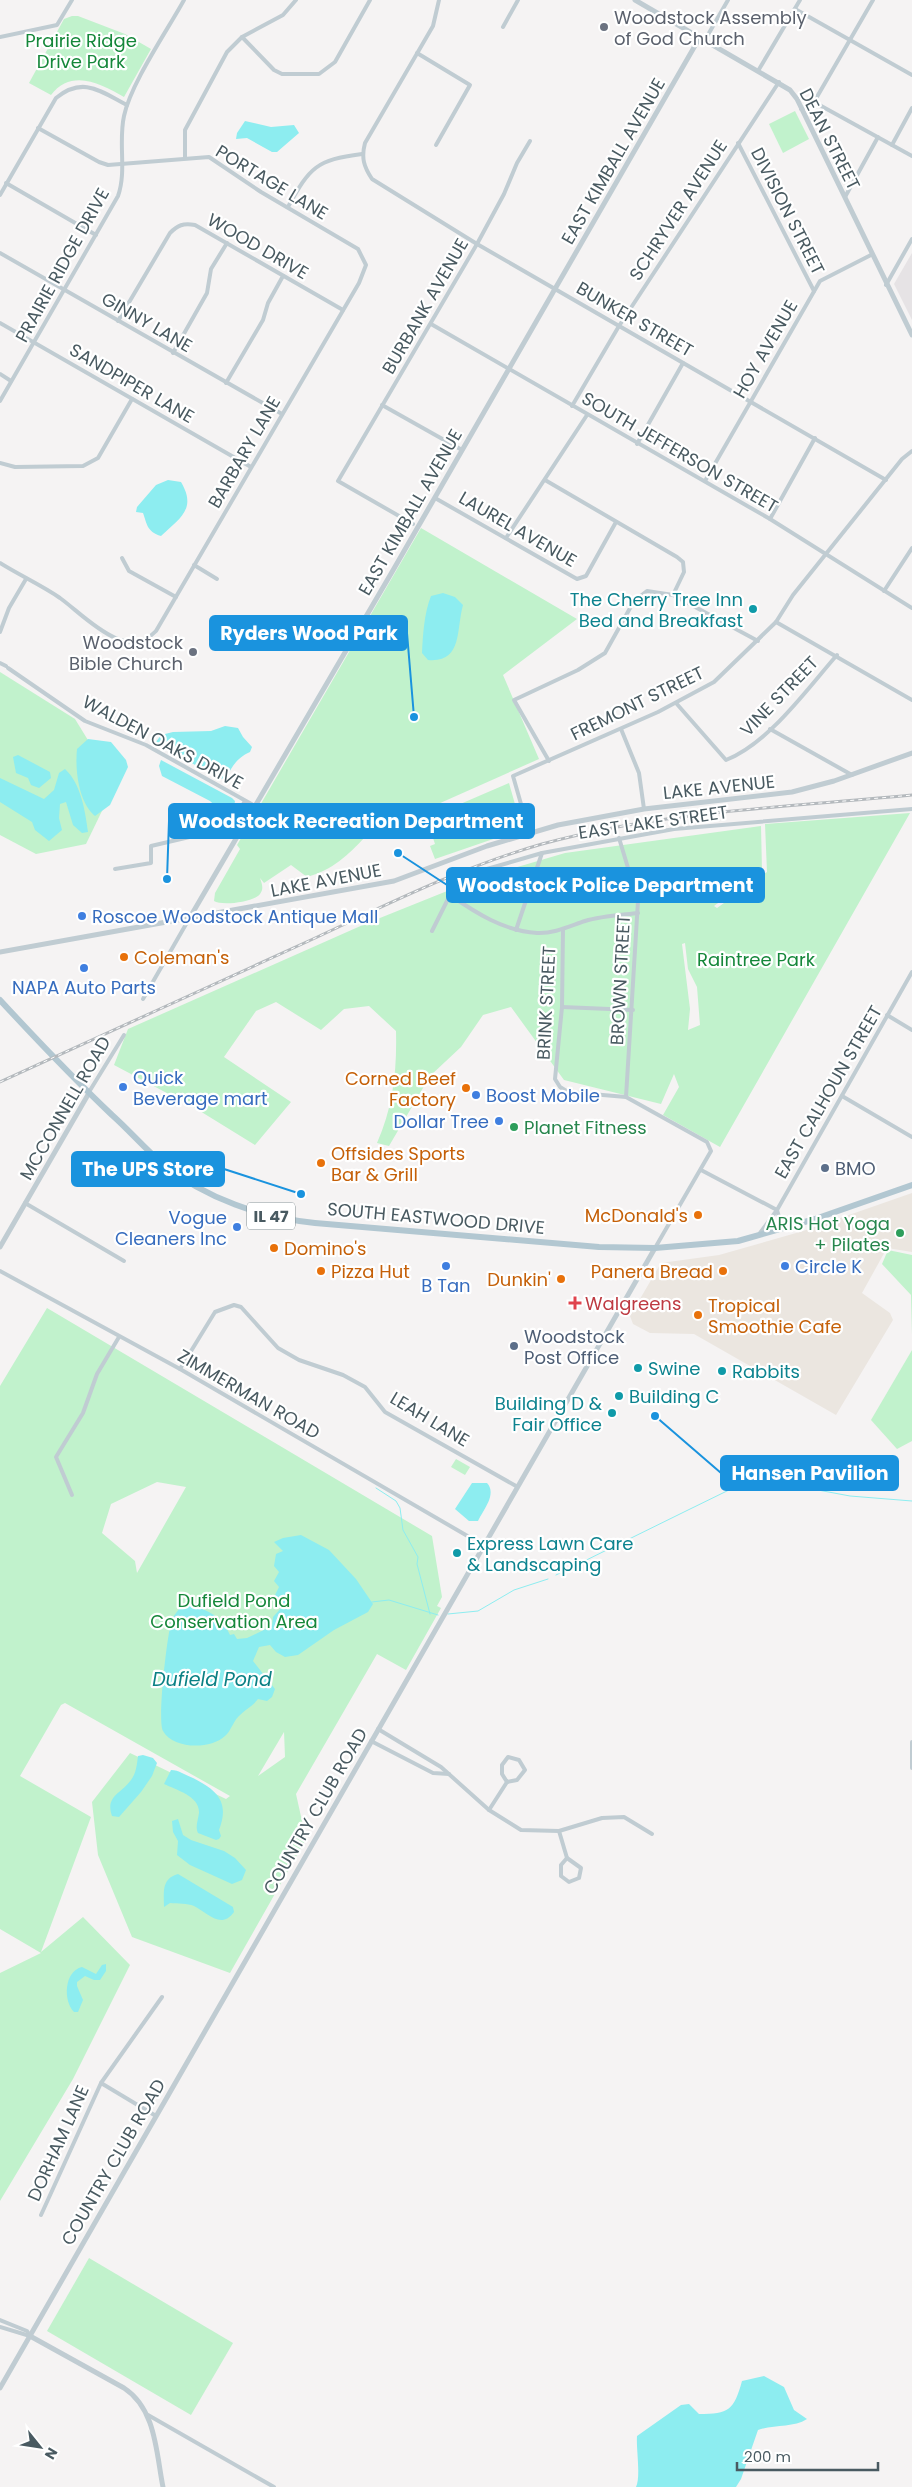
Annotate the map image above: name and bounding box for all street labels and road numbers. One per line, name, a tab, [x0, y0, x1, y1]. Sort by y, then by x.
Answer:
street label: EAST KIMBALL AVENUE	[555, 73, 671, 249]
street label: DEAN STREET	[794, 84, 866, 194]
street label: SCHRYVER AVENUE	[623, 135, 733, 285]
street label: PORTAGE LANE	[211, 139, 333, 225]
street label: DIVISION STREET	[745, 143, 831, 279]
street label: PRAIRIE RIDGE DRIVE	[9, 183, 115, 347]
street label: WOOD DRIVE	[203, 207, 313, 285]
street label: BURBANK AVENUE	[376, 233, 474, 379]
street label: BUNKER STREET	[572, 275, 698, 363]
street label: GINNY LANE	[97, 286, 197, 358]
street label: HOY AVENUE	[727, 295, 803, 403]
street label: SANDPIPER LANE	[65, 337, 199, 429]
street label: SOUTH JEFFERSON STREET	[577, 386, 783, 519]
street label: BARBARY LANE	[202, 391, 286, 513]
street label: EAST KIMBALL AVENUE	[352, 424, 468, 600]
street label: LAUREL AVENUE	[454, 485, 582, 573]
street label: VINE STREET	[734, 650, 824, 742]
street label: FREMONT STREET	[566, 660, 708, 746]
street label: WALDEN OAKS DRIVE	[78, 689, 248, 795]
street label: LAKE AVENUE	[662, 769, 776, 805]
street label: EAST LAKE STREET	[577, 799, 730, 845]
street label: LAKE AVENUE	[268, 857, 384, 903]
street label: BROWN STREET	[604, 914, 636, 1046]
street label: BRINK STREET	[531, 945, 561, 1061]
street label: EAST CALHOUN STREET	[768, 1001, 888, 1183]
street label: MCCONNELL ROAD	[14, 1031, 116, 1185]
street label: SOUTH EASTWOOD DRIVE	[326, 1196, 546, 1240]
road number: IL 47	[247, 1202, 295, 1230]
street label: ZIMMERMAN ROAD	[173, 1343, 325, 1445]
street label: LEAH LANE	[386, 1386, 474, 1452]
street label: COUNTRY CLUB ROAD	[257, 1723, 373, 1899]
street label: COUNTRY CLUB ROAD	[55, 2074, 171, 2250]
street label: DORHAM LANE	[21, 2081, 95, 2205]

